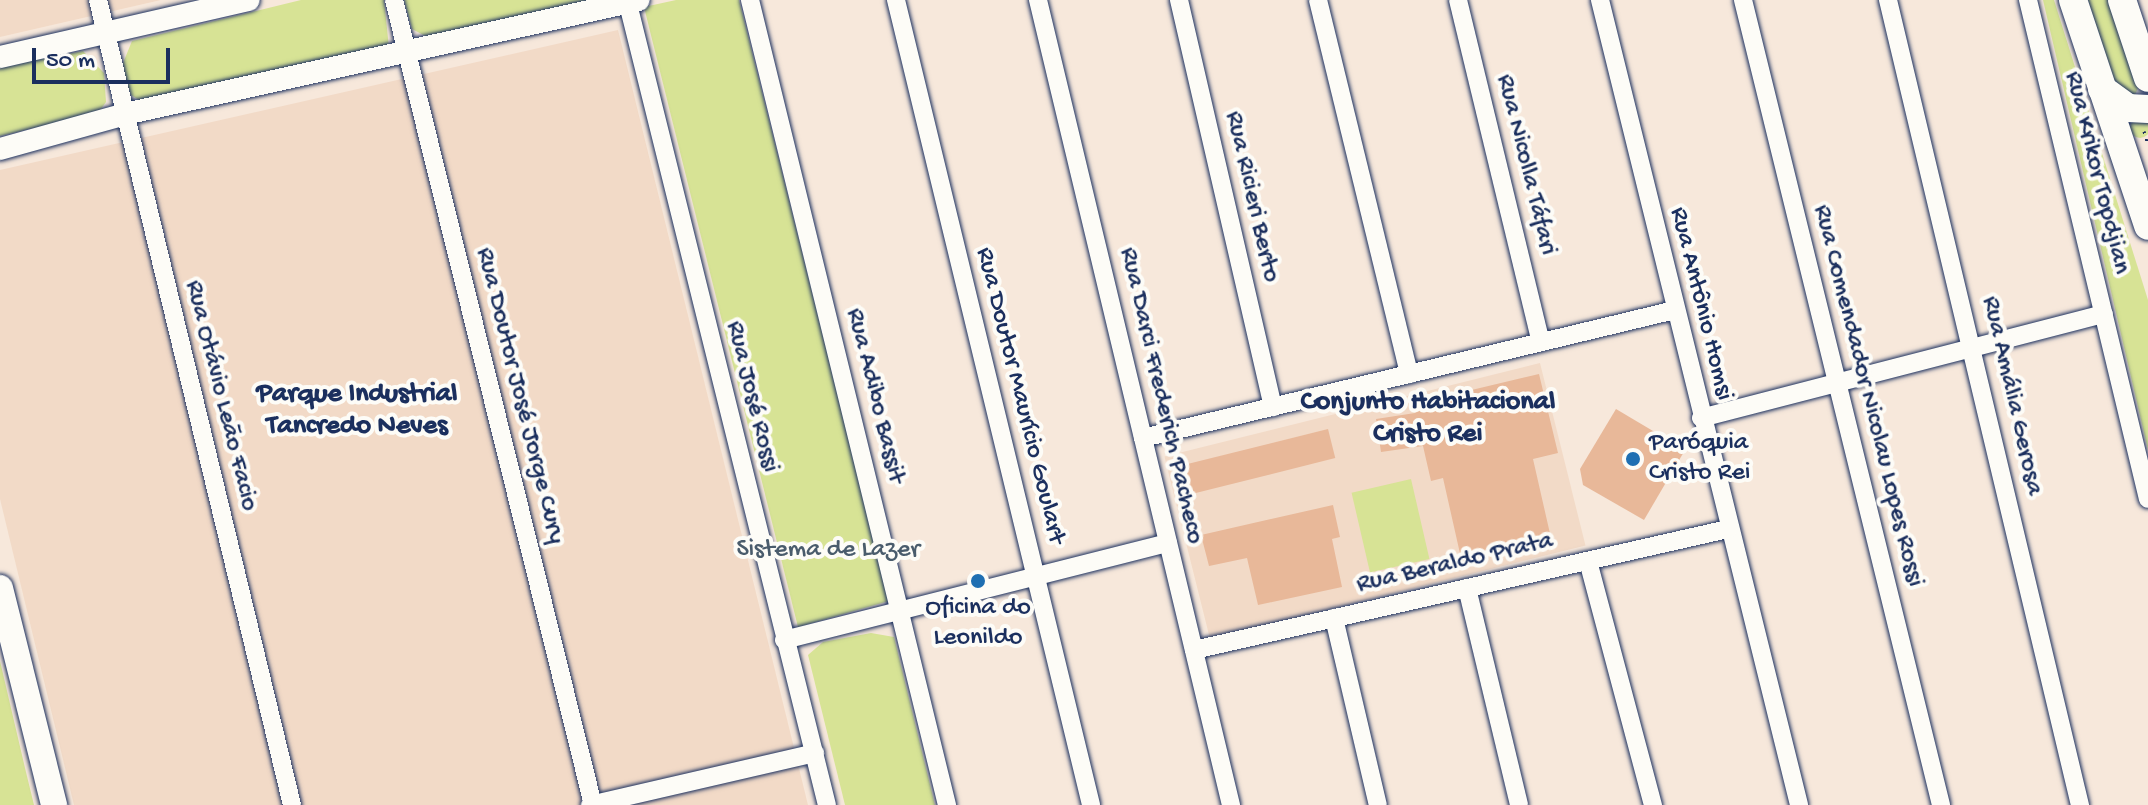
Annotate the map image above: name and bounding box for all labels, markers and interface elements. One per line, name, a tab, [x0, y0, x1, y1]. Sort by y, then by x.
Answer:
scale bar	[36, 32, 174, 82]
text: 50 m	[46, 47, 95, 76]
street label: Rua Krikor Topdjian	[2056, 69, 2136, 277]
street label: Rua Nicolla Táfari	[1487, 71, 1563, 259]
street label: Rua Ricieri Berto	[1216, 108, 1286, 286]
street label: Rua Comendador Nicolau Lopes Rossi	[1804, 202, 1930, 590]
street label: Rua Antônio Homsi	[1661, 204, 1739, 404]
street label: Rua Doutor José Jorge Cury	[467, 245, 571, 547]
street label: Rua Doutor Maurício Goulart	[967, 245, 1071, 547]
street label: Rua Darci Frederich Pacheco	[1111, 245, 1209, 547]
street label: Rua Otávio Leão Facio	[176, 277, 264, 515]
street label: Rua Amália Gerosa	[1973, 294, 2049, 498]
street label: Rua Adibo Bassit	[837, 305, 911, 487]
street label: Rua José Rossi	[717, 318, 785, 476]
district label: Parque Industrial Tancredo Neves	[257, 378, 457, 444]
district label: Conjunto Habitacional Cristo Rei	[1301, 386, 1555, 452]
place label: Paróquia Cristo Rei	[1649, 428, 1750, 490]
marker: Paróquia Cristo Rei	[1624, 450, 1642, 468]
street label: Rua Beraldo Prata	[1354, 526, 1556, 602]
park label: Sistema de Lazer	[736, 535, 920, 567]
marker: Oficina do Leonildo	[969, 572, 987, 590]
place label: Oficina do Leonildo	[925, 593, 1031, 654]

